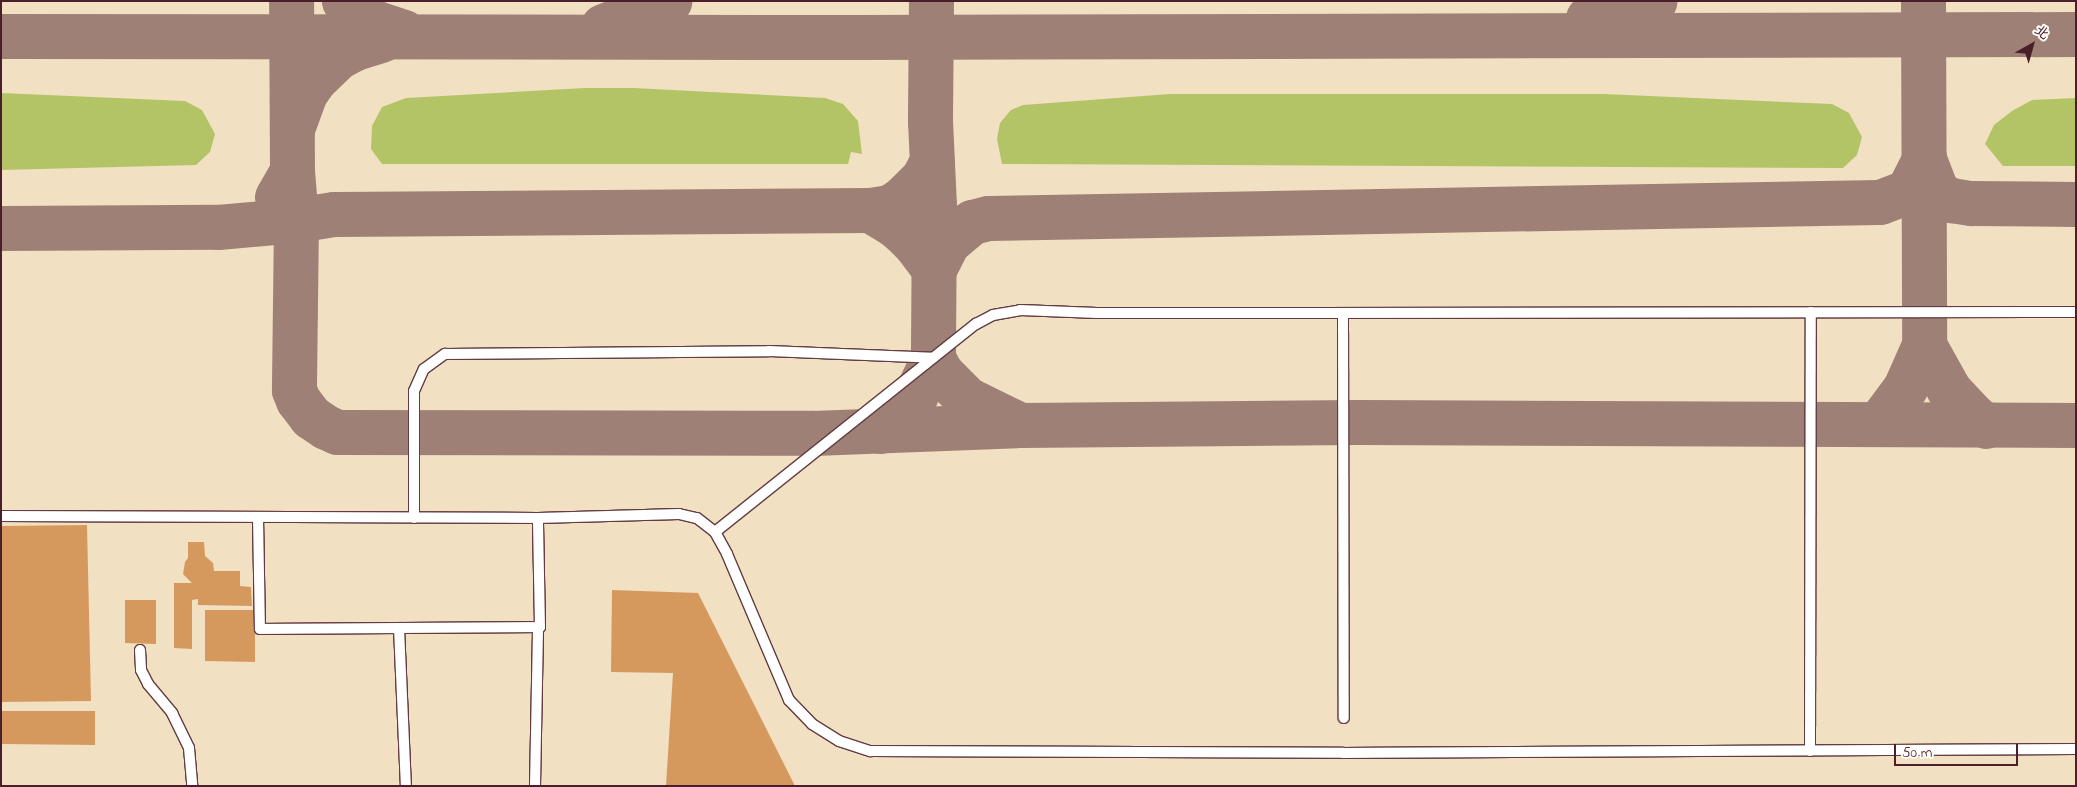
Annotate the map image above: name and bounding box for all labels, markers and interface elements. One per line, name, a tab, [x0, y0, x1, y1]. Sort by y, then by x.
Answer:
north arrow	[2007, 20, 2057, 70]
text: 北	[2030, 20, 2054, 45]
scale bar	[1897, 734, 2021, 766]
text: 50 m	[1902, 742, 1932, 764]

